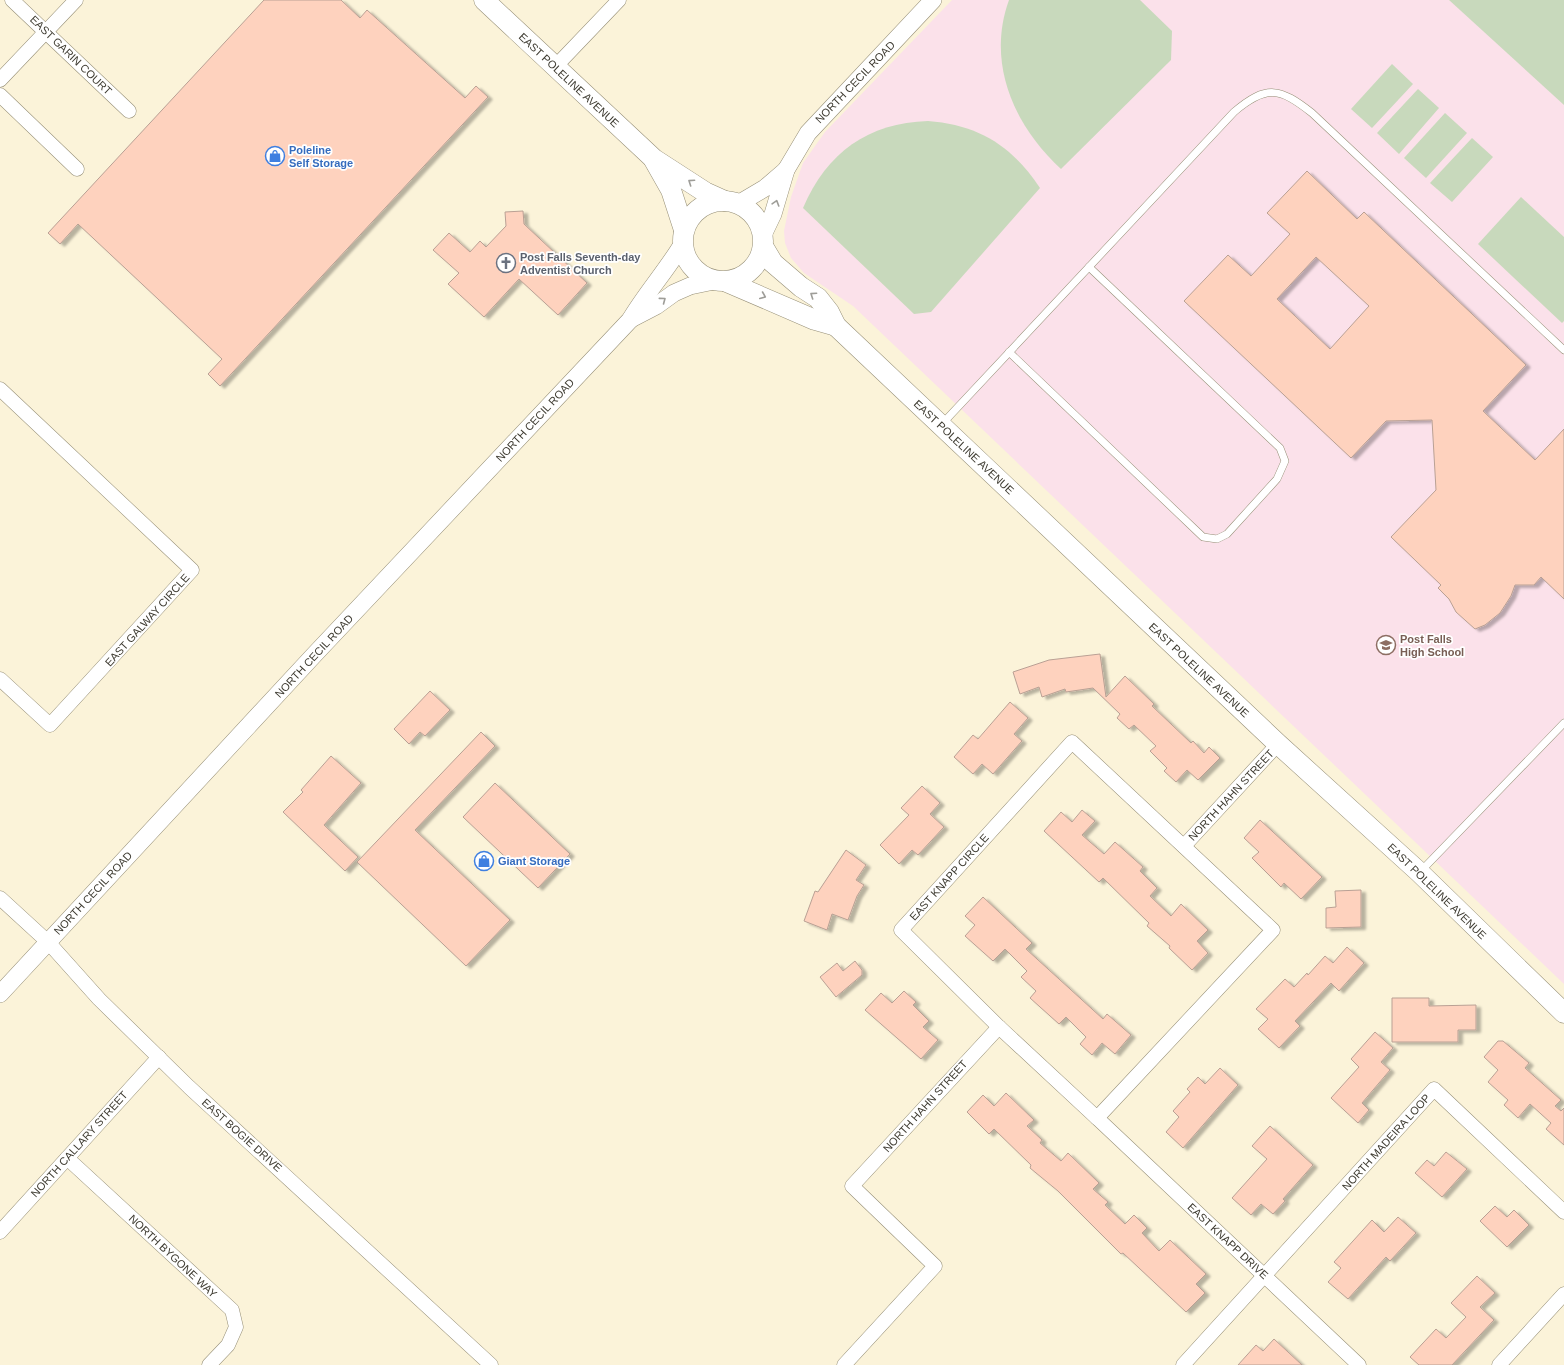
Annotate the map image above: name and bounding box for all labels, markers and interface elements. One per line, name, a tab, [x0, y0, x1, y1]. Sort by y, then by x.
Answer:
street label: EAST GARIN COURT	[28, 13, 114, 97]
street label: EAST POLELINE AVENUE	[517, 31, 621, 129]
street label: NORTH CECIL ROAD	[813, 39, 897, 125]
place label: Poleline Self Storage	[289, 144, 353, 169]
shop icon: Poleline Self Storage	[264, 145, 286, 167]
one-way arrow	[688, 179, 695, 187]
one-way arrow	[771, 200, 780, 207]
place label: Post Falls Seventh-day Adventist Church	[520, 251, 641, 276]
church icon: Post Falls Seventh-day Adventist Church	[495, 252, 517, 274]
one-way arrow	[759, 292, 766, 300]
one-way arrow	[810, 292, 817, 300]
one-way arrow	[659, 298, 666, 305]
street label: NORTH CECIL ROAD	[494, 376, 577, 464]
street label: EAST POLELINE AVENUE	[912, 398, 1016, 496]
street label: EAST GALWAY CIRCLE	[102, 571, 192, 669]
street label: NORTH CECIL ROAD	[273, 612, 356, 700]
street label: EAST POLELINE AVENUE	[1147, 621, 1251, 719]
place label: Post Falls High School	[1400, 633, 1464, 658]
school or university icon: Post Falls High School	[1375, 634, 1397, 656]
street label: NORTH HAHN STREET	[1186, 747, 1276, 843]
street label: EAST KNAPP CIRCLE	[907, 831, 991, 923]
street label: EAST POLELINE AVENUE	[1385, 841, 1489, 941]
street label: NORTH CECIL ROAD	[52, 849, 135, 937]
shop icon: Giant Storage	[473, 850, 495, 872]
place label: Giant Storage	[498, 855, 570, 867]
street label: NORTH HAHN STREET	[881, 1057, 970, 1154]
street label: NORTH CALLARY STREET	[28, 1088, 130, 1199]
street label: NORTH MADEIRA LOOP	[1340, 1091, 1432, 1193]
street label: EAST BOGIE DRIVE	[200, 1096, 284, 1174]
street label: EAST KNAPP DRIVE	[1185, 1201, 1271, 1281]
street label: NORTH BYGONE WAY	[127, 1212, 220, 1300]

